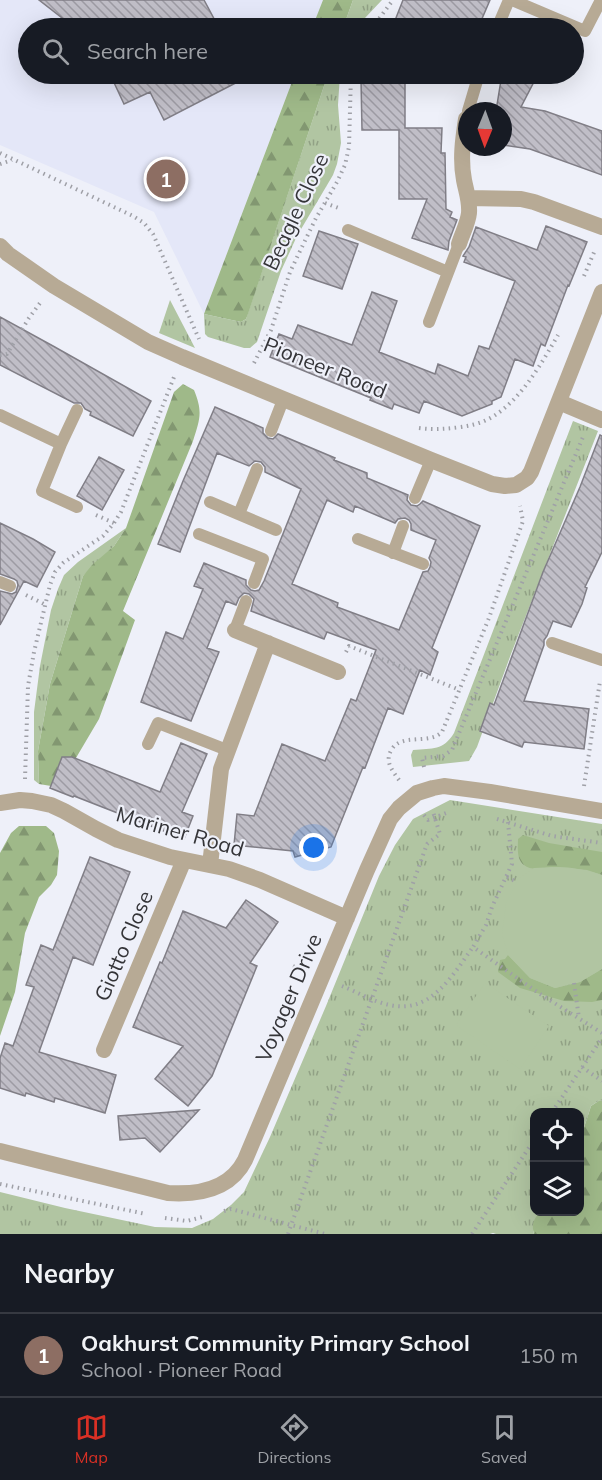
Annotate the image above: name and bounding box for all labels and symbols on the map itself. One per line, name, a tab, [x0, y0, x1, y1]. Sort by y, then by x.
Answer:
north arrow	[458, 102, 512, 156]
street label: Beagle Close	[257, 149, 334, 274]
pin: 1	[146, 156, 186, 201]
street label: Pioneer Road	[260, 331, 391, 404]
street label: Mariner Road	[113, 800, 247, 862]
your location	[299, 833, 328, 862]
street label: Giotto Close	[88, 887, 158, 1005]
street label: Voyager Drive	[249, 930, 327, 1066]

